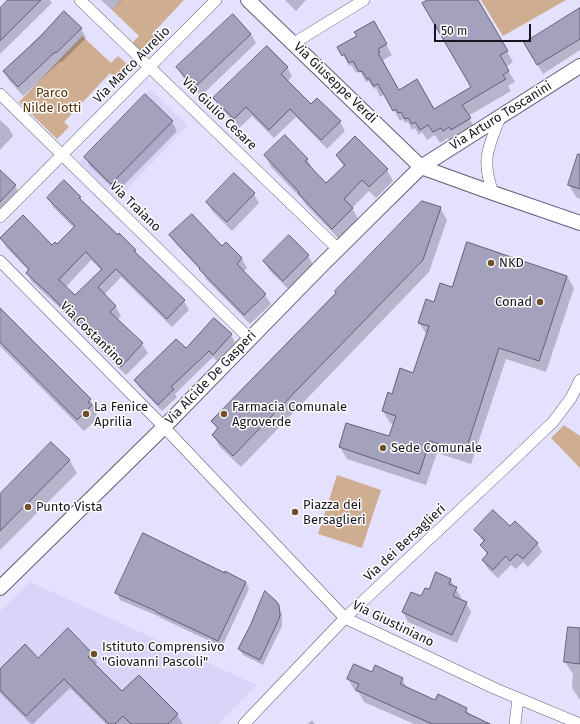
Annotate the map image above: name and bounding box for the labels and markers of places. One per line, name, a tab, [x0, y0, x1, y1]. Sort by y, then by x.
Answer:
place label: NKD	[499, 255, 524, 271]
marker: NKD	[486, 258, 496, 268]
place label: Conad	[495, 294, 532, 310]
marker: Conad	[535, 297, 545, 307]
place label: La Fenice Aprilia	[94, 399, 148, 430]
place label: Farmacia Comunale Agroverde	[232, 399, 347, 430]
marker: La Fenice Aprilia	[81, 409, 91, 419]
marker: Farmacia Comunale Agroverde	[219, 409, 229, 419]
place label: Sede Comunale	[391, 440, 482, 456]
marker: Sede Comunale	[378, 443, 388, 453]
place label: Piazza dei Bersaglieri	[303, 497, 366, 528]
place label: Punto Vista	[36, 499, 103, 515]
marker: Punto Vista	[23, 502, 33, 512]
marker: Piazza dei Bersaglieri	[290, 507, 300, 517]
place label: Istituto Comprensivo "Giovanni Pascoli"	[102, 639, 225, 670]
marker: Istituto Comprensivo "Giovanni Pascoli"	[89, 649, 99, 659]

